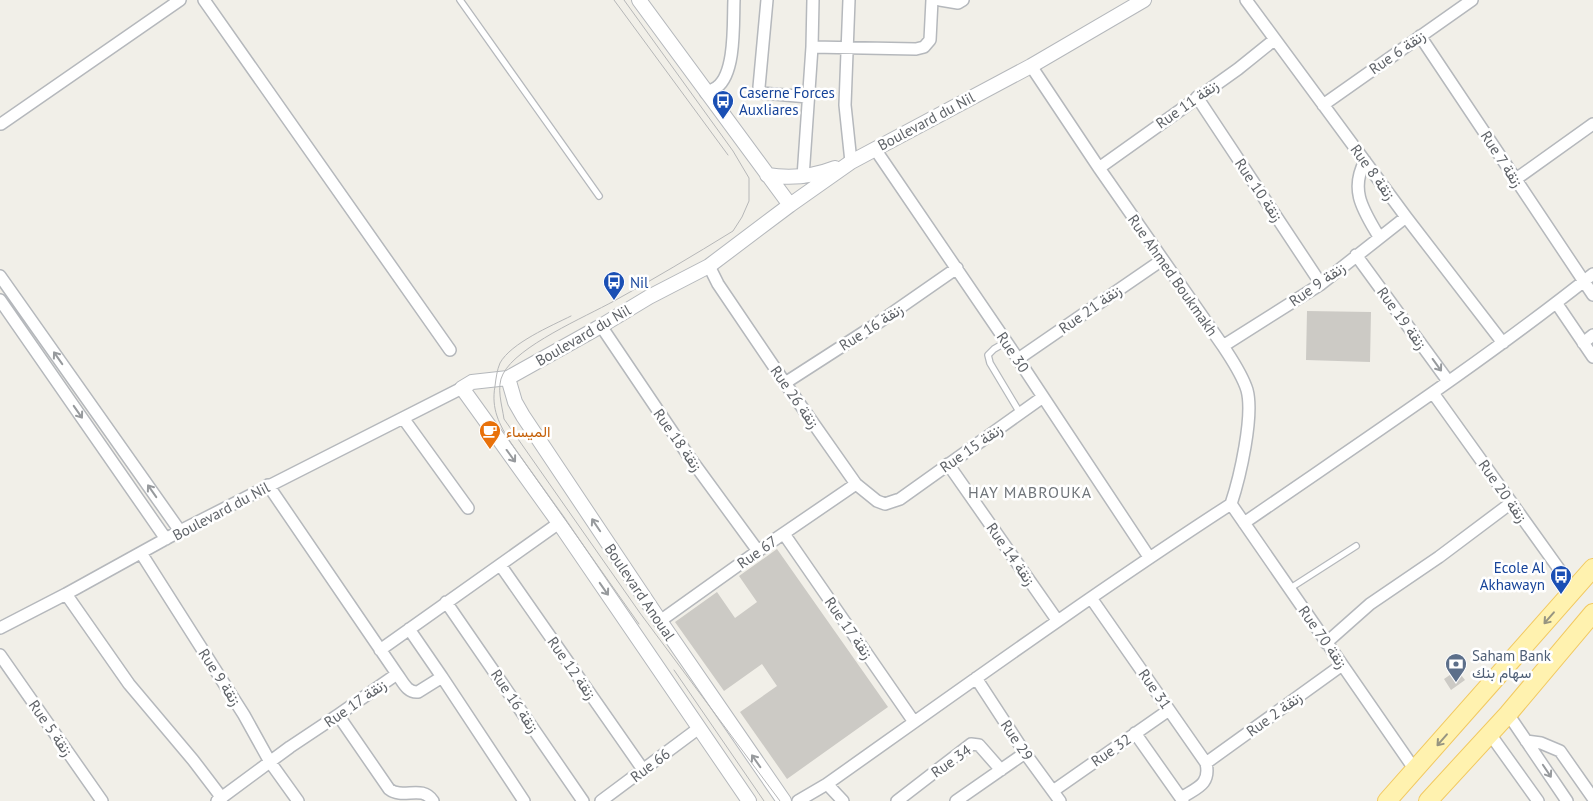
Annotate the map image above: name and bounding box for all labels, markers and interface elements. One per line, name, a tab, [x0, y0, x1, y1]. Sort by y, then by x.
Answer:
street label: Rue 6 زنقة	[1365, 26, 1429, 78]
street label: Rue 11 زنقة	[1152, 75, 1222, 133]
place label: Caserne Forces Auxliares	[739, 83, 835, 119]
street label: Boulevard du Nil	[874, 87, 978, 155]
bus stop icon: Caserne Forces Auxliares	[711, 89, 735, 120]
street label: Rue 7 زنقة	[1477, 127, 1527, 191]
street label: Rue 8 زنقة	[1346, 140, 1400, 204]
street label: Rue 10 زنقة	[1231, 155, 1287, 225]
street label: Rue Ahmed Boukmakh	[1124, 211, 1222, 339]
street label: Rue 9 زنقة	[1285, 258, 1349, 310]
bus stop icon: Nil	[602, 270, 626, 301]
place label: Nil	[630, 273, 649, 292]
street label: Rue 21 زنقة	[1055, 280, 1125, 338]
street label: Rue 19 زنقة	[1373, 283, 1431, 353]
street label: Rue 16 زنقة	[835, 299, 907, 355]
street label: Boulevard du Nil	[532, 300, 635, 370]
street label: Rue 30	[993, 328, 1033, 376]
one-way arrow	[53, 352, 64, 365]
one-way arrow	[1431, 358, 1442, 371]
street label: Rue 26 زنقة	[766, 362, 824, 432]
one-way arrow	[73, 405, 83, 419]
street label: Rue 18 زنقة	[649, 405, 707, 475]
cafe icon: الميساء	[478, 419, 502, 450]
street label: Rue 15 زنقة	[936, 419, 1006, 477]
place label: الميساء	[506, 422, 551, 441]
one-way arrow	[505, 449, 516, 462]
street label: Rue 20 زنقة	[1474, 456, 1532, 526]
street label: Boulevard du Nil	[169, 477, 273, 545]
district label: HAY MABROUKA	[968, 482, 1092, 502]
one-way arrow	[147, 484, 157, 498]
one-way arrow	[591, 519, 601, 533]
street label: Rue 14 زنقة	[982, 519, 1040, 589]
street label: Rue 67	[733, 531, 781, 573]
street label: Boulevard Anoual	[601, 540, 680, 645]
place label: Ecole Al Akhawayn	[1480, 558, 1546, 594]
bus stop icon: Ecole Al Akhawayn	[1549, 564, 1573, 595]
one-way arrow	[599, 582, 609, 596]
street label: Rue 17 زنقة	[821, 593, 877, 663]
street label: Rue 70 زنقة	[1294, 602, 1352, 672]
one-way arrow	[1543, 611, 1555, 624]
street label: Rue 12 زنقة	[543, 633, 601, 703]
street label: Rue 9 زنقة	[195, 645, 245, 709]
place label: Saham Bank سهام بنك	[1472, 646, 1552, 683]
bank icon: Saham Bank سهام بنك	[1444, 652, 1468, 683]
street label: Rue 31	[1134, 665, 1176, 713]
street label: Rue 16 زنقة	[487, 666, 543, 736]
street label: Rue 17 زنقة	[320, 675, 390, 731]
street label: Rue 2 زنقة	[1242, 687, 1306, 741]
street label: Rue 5 زنقة	[25, 696, 77, 760]
street label: Rue 29	[997, 716, 1037, 764]
street label: Rue 32	[1087, 729, 1135, 771]
one-way arrow	[1436, 733, 1447, 746]
street label: Rue 34	[927, 740, 975, 782]
street label: Rue 66	[626, 744, 674, 786]
one-way arrow	[751, 754, 761, 768]
one-way arrow	[1542, 764, 1552, 778]

